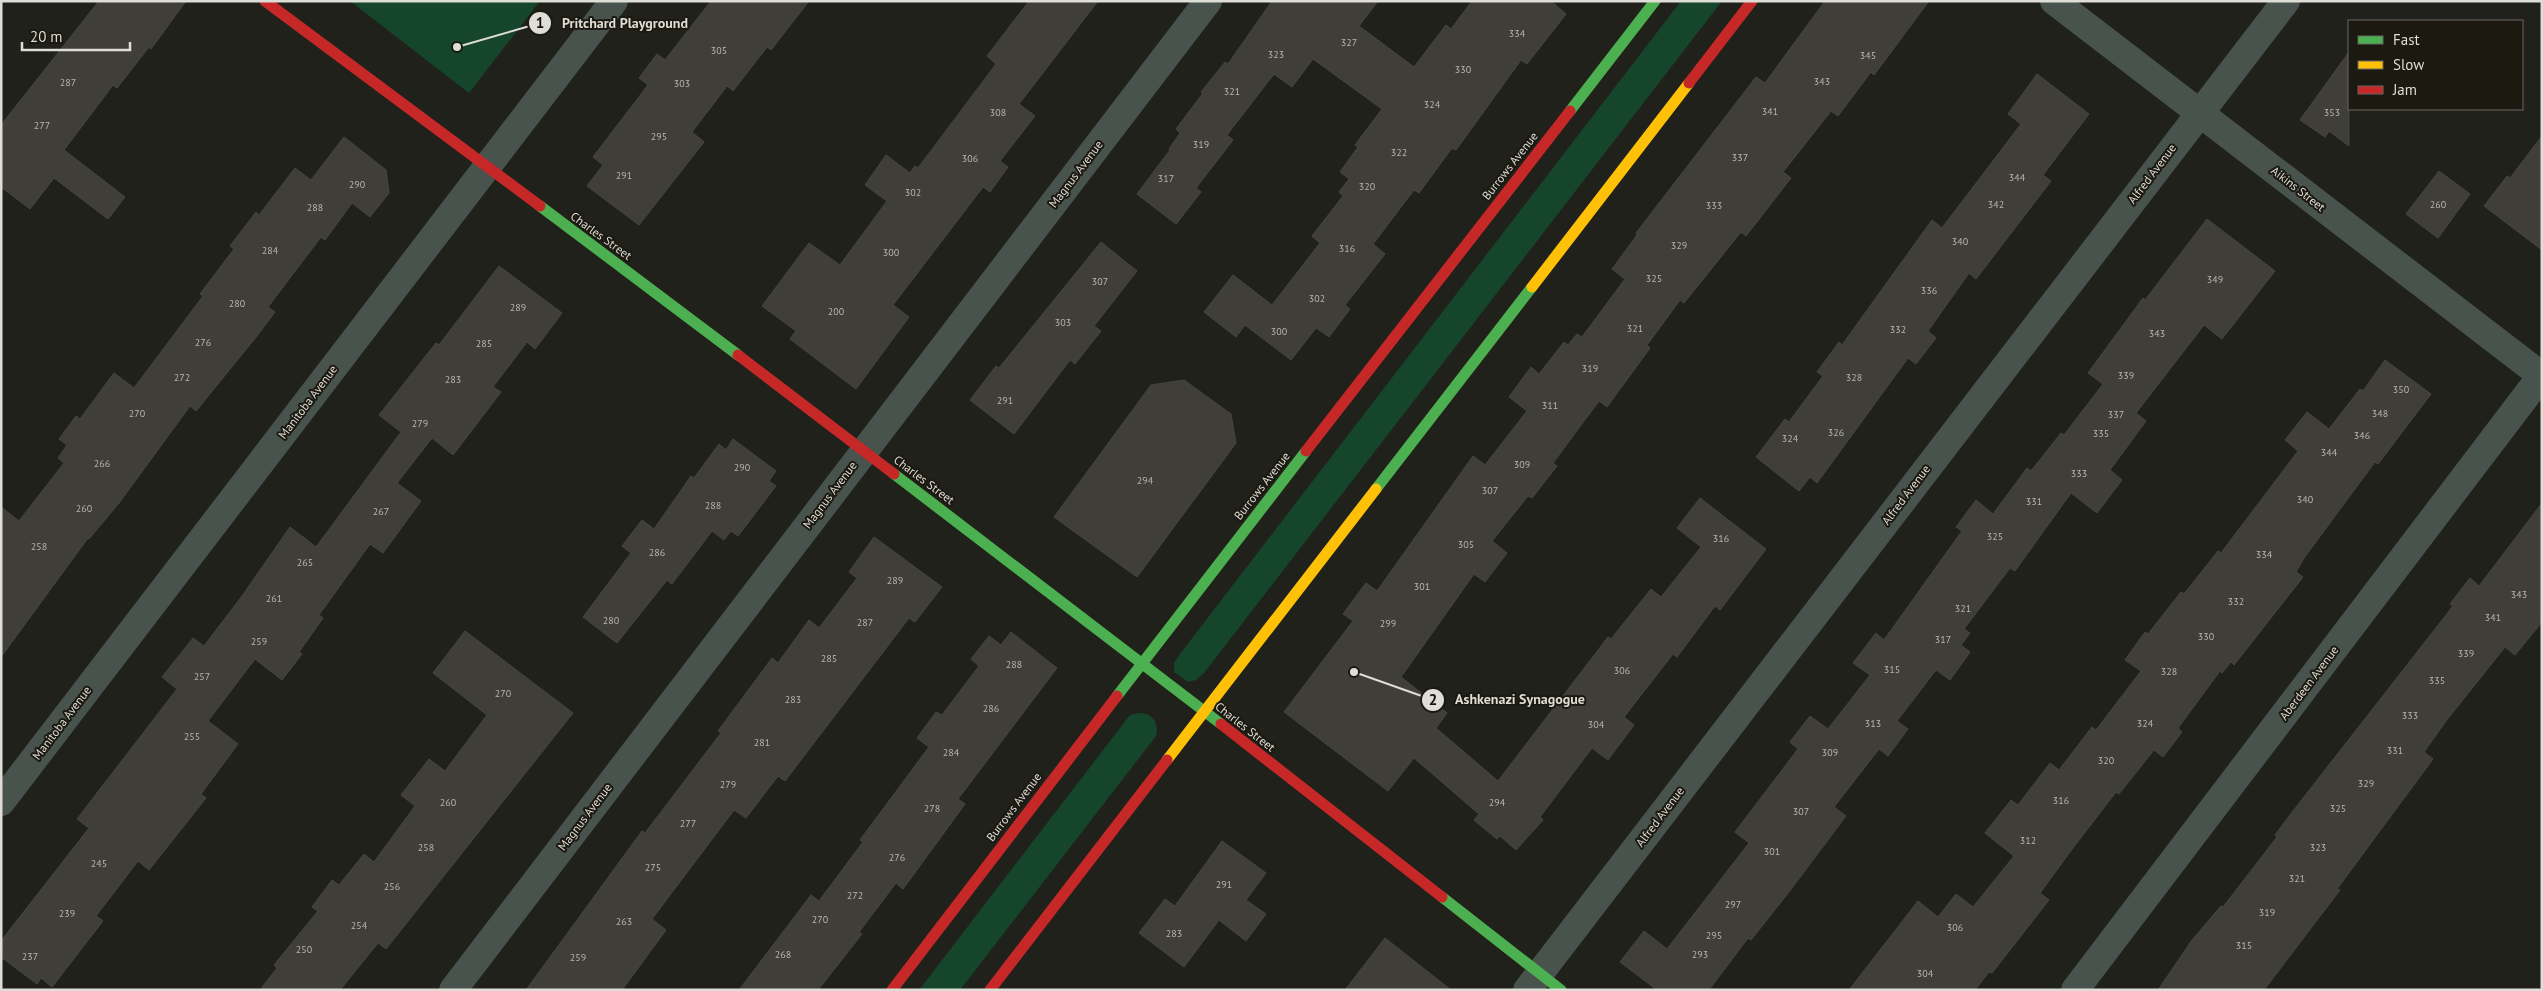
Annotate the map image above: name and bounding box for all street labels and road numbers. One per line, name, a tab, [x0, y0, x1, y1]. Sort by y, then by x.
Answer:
street label: Burrows Avenue	[1478, 129, 1541, 203]
street label: Magnus Avenue	[1045, 137, 1106, 210]
street label: Alfred Avenue	[2124, 141, 2179, 207]
street label: Aikins Street	[2268, 163, 2328, 214]
street label: Charles Street	[568, 208, 635, 263]
street label: Manitoba Avenue	[275, 362, 340, 441]
street label: Burrows Avenue	[1230, 449, 1293, 523]
street label: Charles Street	[891, 452, 958, 507]
street label: Magnus Avenue	[799, 458, 860, 531]
street label: Alfred Avenue	[1878, 462, 1933, 528]
street label: Aberdeen Avenue	[2276, 643, 2341, 723]
street label: Manitoba Avenue	[29, 683, 94, 762]
street label: Charles Street	[1212, 699, 1278, 755]
street label: Burrows Avenue	[983, 769, 1044, 844]
street label: Magnus Avenue	[554, 780, 615, 853]
street label: Alfred Avenue	[1632, 784, 1687, 850]

